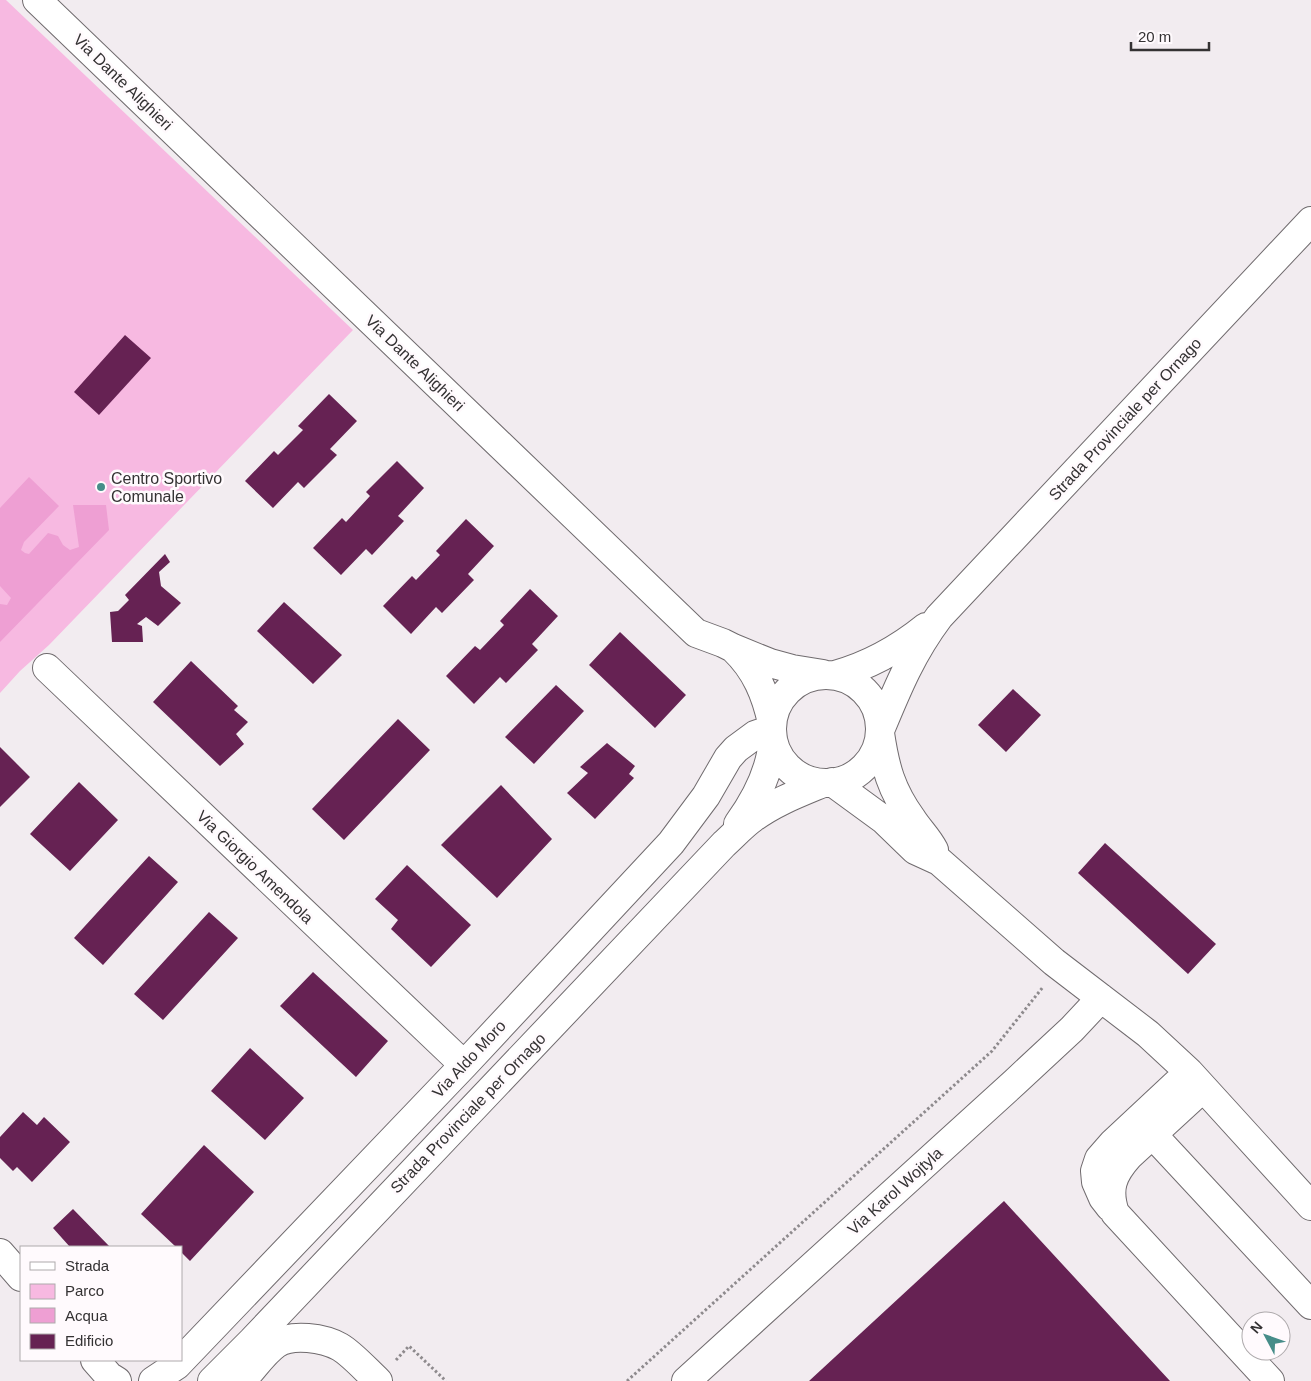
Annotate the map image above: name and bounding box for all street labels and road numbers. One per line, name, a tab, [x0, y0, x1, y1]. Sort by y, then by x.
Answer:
street label: Via Dante Alighieri	[70, 31, 176, 133]
street label: Via Dante Alighieri	[362, 312, 468, 414]
street label: Strada Provinciale per Ornago	[1045, 334, 1205, 504]
street label: Via Giorgio Amendola	[194, 807, 317, 927]
street label: Via Aldo Moro	[429, 1017, 509, 1101]
street label: Strada Provinciale per Ornago	[387, 1030, 549, 1196]
street label: Via Karol Wojtyla	[844, 1144, 946, 1238]

